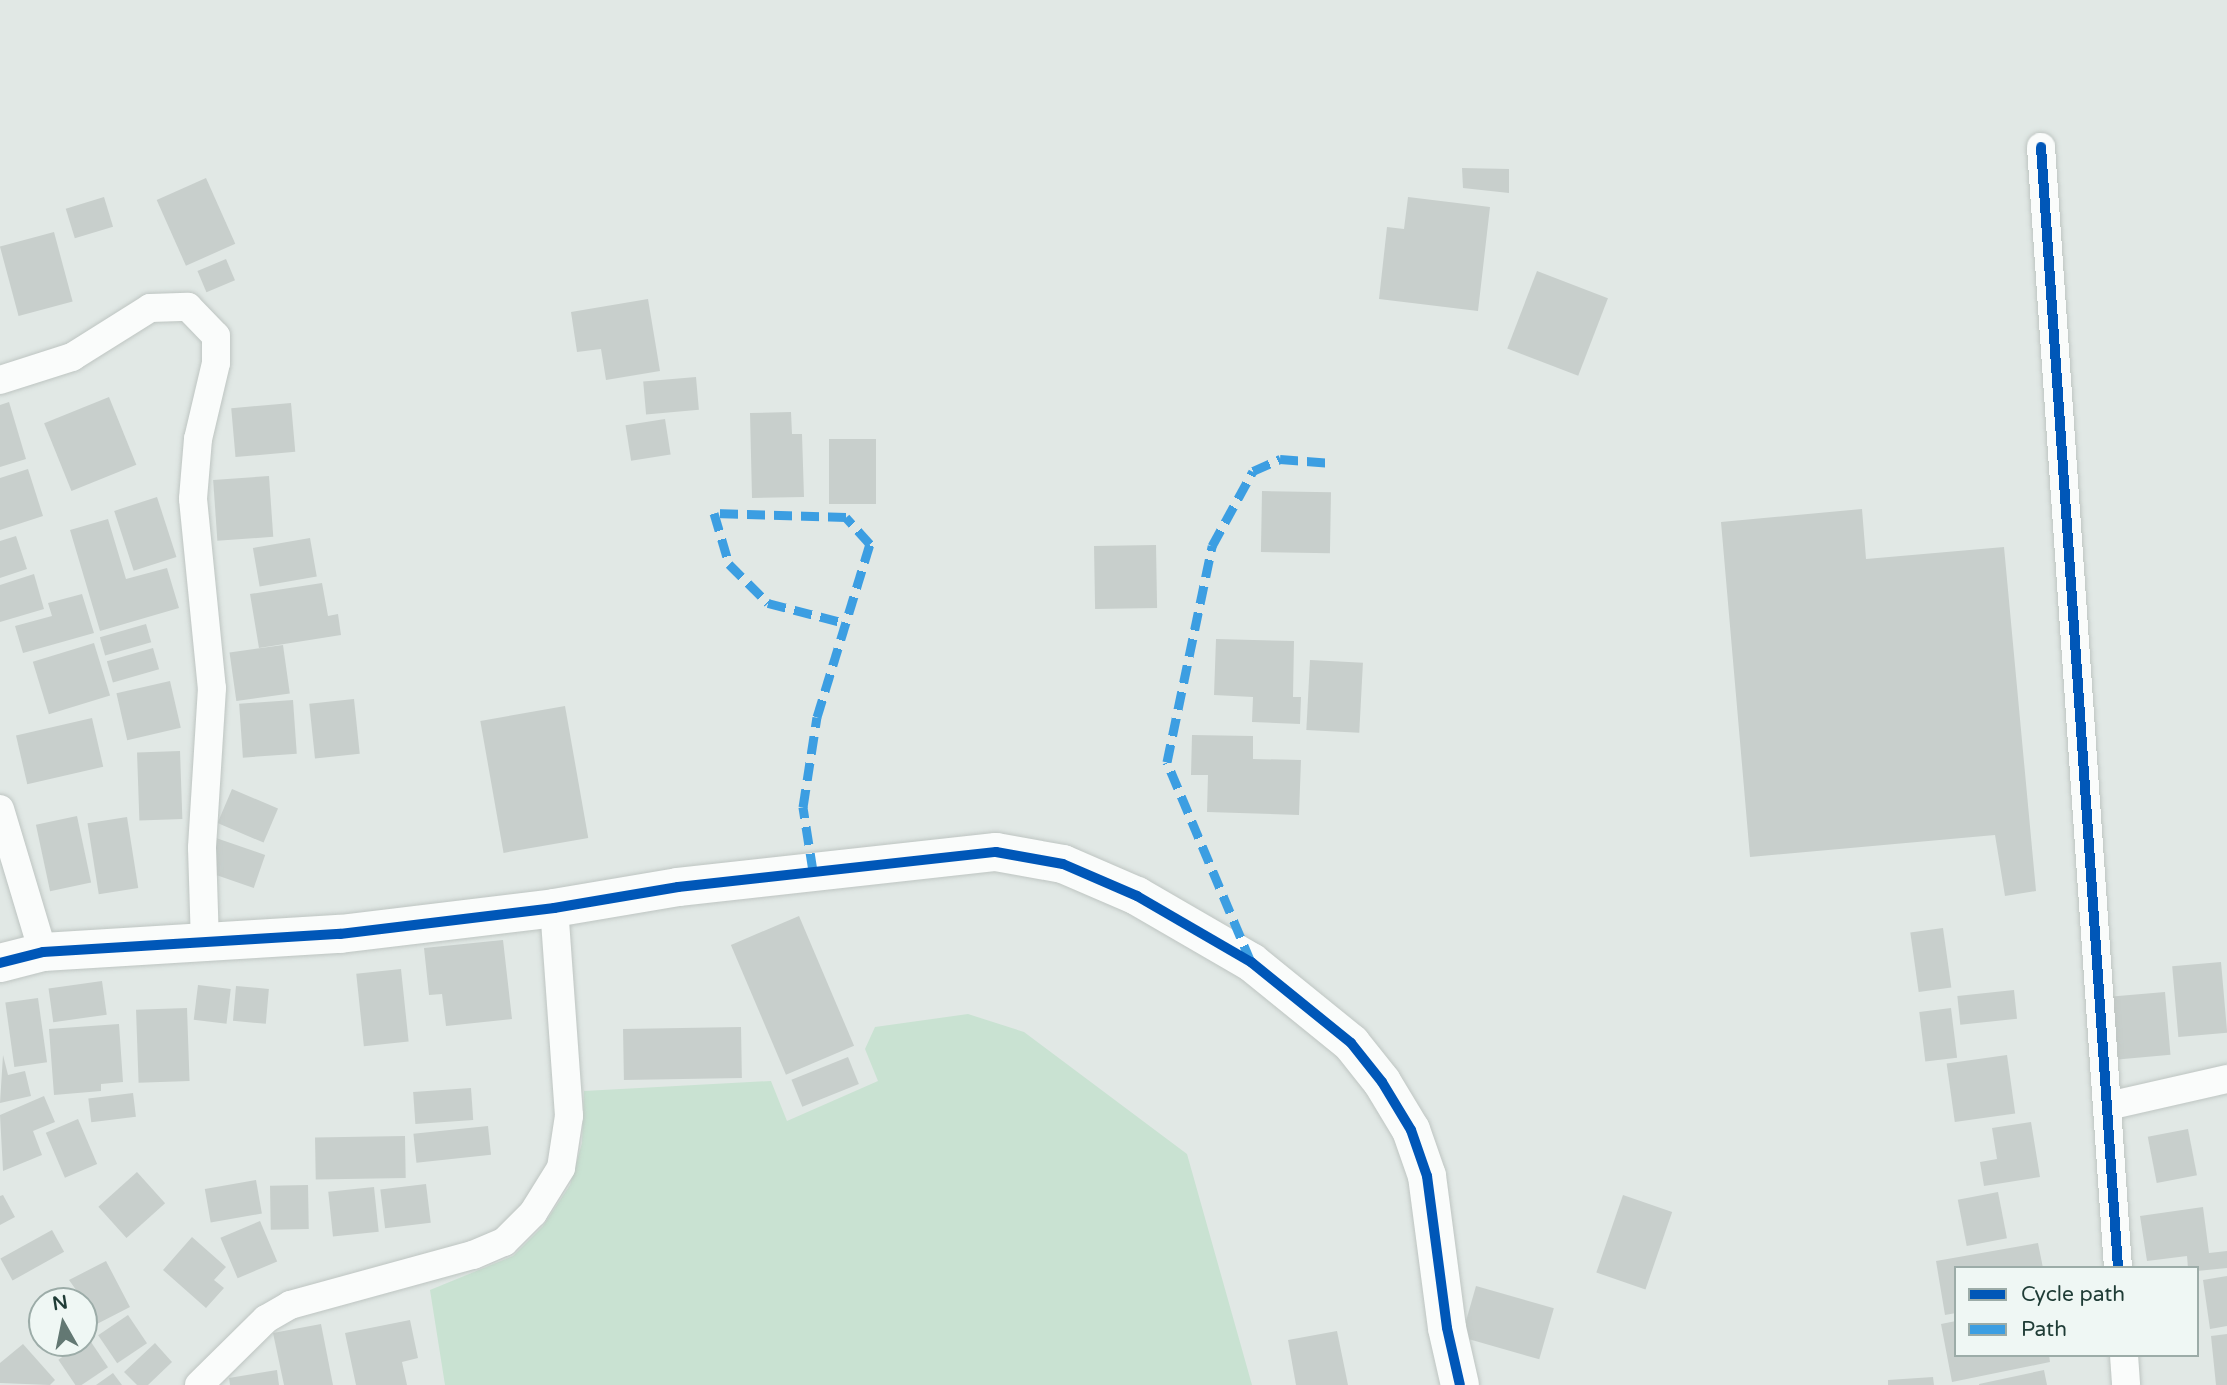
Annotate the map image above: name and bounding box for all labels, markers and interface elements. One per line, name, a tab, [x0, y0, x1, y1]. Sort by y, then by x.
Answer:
legend	[1954, 1266, 2199, 1357]
text: Cycle path	[2021, 1282, 2125, 1307]
north arrow	[28, 1287, 98, 1357]
text: N	[51, 1291, 69, 1315]
text: Path	[2021, 1317, 2067, 1342]

